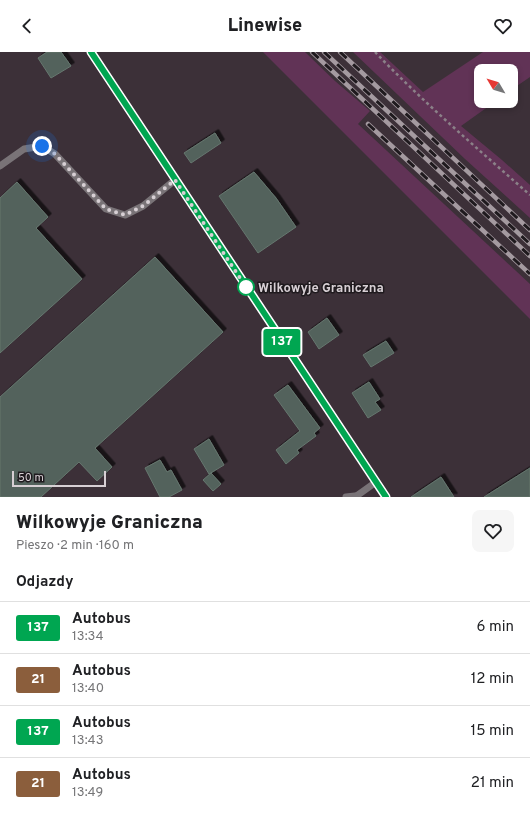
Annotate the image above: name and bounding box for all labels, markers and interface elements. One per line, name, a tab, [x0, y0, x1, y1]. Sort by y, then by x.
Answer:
icon: back	[16, 15, 38, 37]
text: Linewise	[228, 15, 302, 38]
icon: heart	[492, 15, 514, 37]
north arrow	[474, 64, 518, 108]
map controls	[474, 64, 518, 108]
your location	[32, 136, 52, 156]
marker: Wilkowyje Graniczna	[237, 278, 255, 296]
place label: Wilkowyje Graniczna	[258, 281, 384, 297]
line badge: 137	[259, 329, 305, 355]
text: 137	[271, 333, 293, 350]
scale bar	[12, 469, 106, 488]
text: 50 m	[18, 471, 44, 485]
button: heart	[472, 510, 514, 552]
text: Wilkowyje Graniczna	[16, 511, 203, 535]
text: Pieszo · 2 min · 160 m	[16, 538, 134, 554]
text: Odjazdy	[16, 573, 74, 592]
text: Autobus	[72, 610, 131, 629]
text: 6 min	[477, 618, 514, 637]
text: 137	[27, 619, 49, 636]
text: 13:34	[72, 629, 104, 645]
text: Autobus	[72, 662, 131, 681]
text: 12 min	[471, 670, 514, 689]
text: 21	[31, 671, 45, 688]
text: 13:40	[72, 681, 104, 697]
text: Autobus	[72, 714, 131, 733]
text: 15 min	[471, 722, 514, 741]
text: 137	[27, 723, 49, 740]
text: 13:43	[72, 733, 104, 749]
text: Autobus	[72, 766, 131, 785]
text: 21 min	[471, 774, 514, 793]
text: 21	[31, 775, 45, 792]
text: 13:49	[72, 785, 103, 801]

